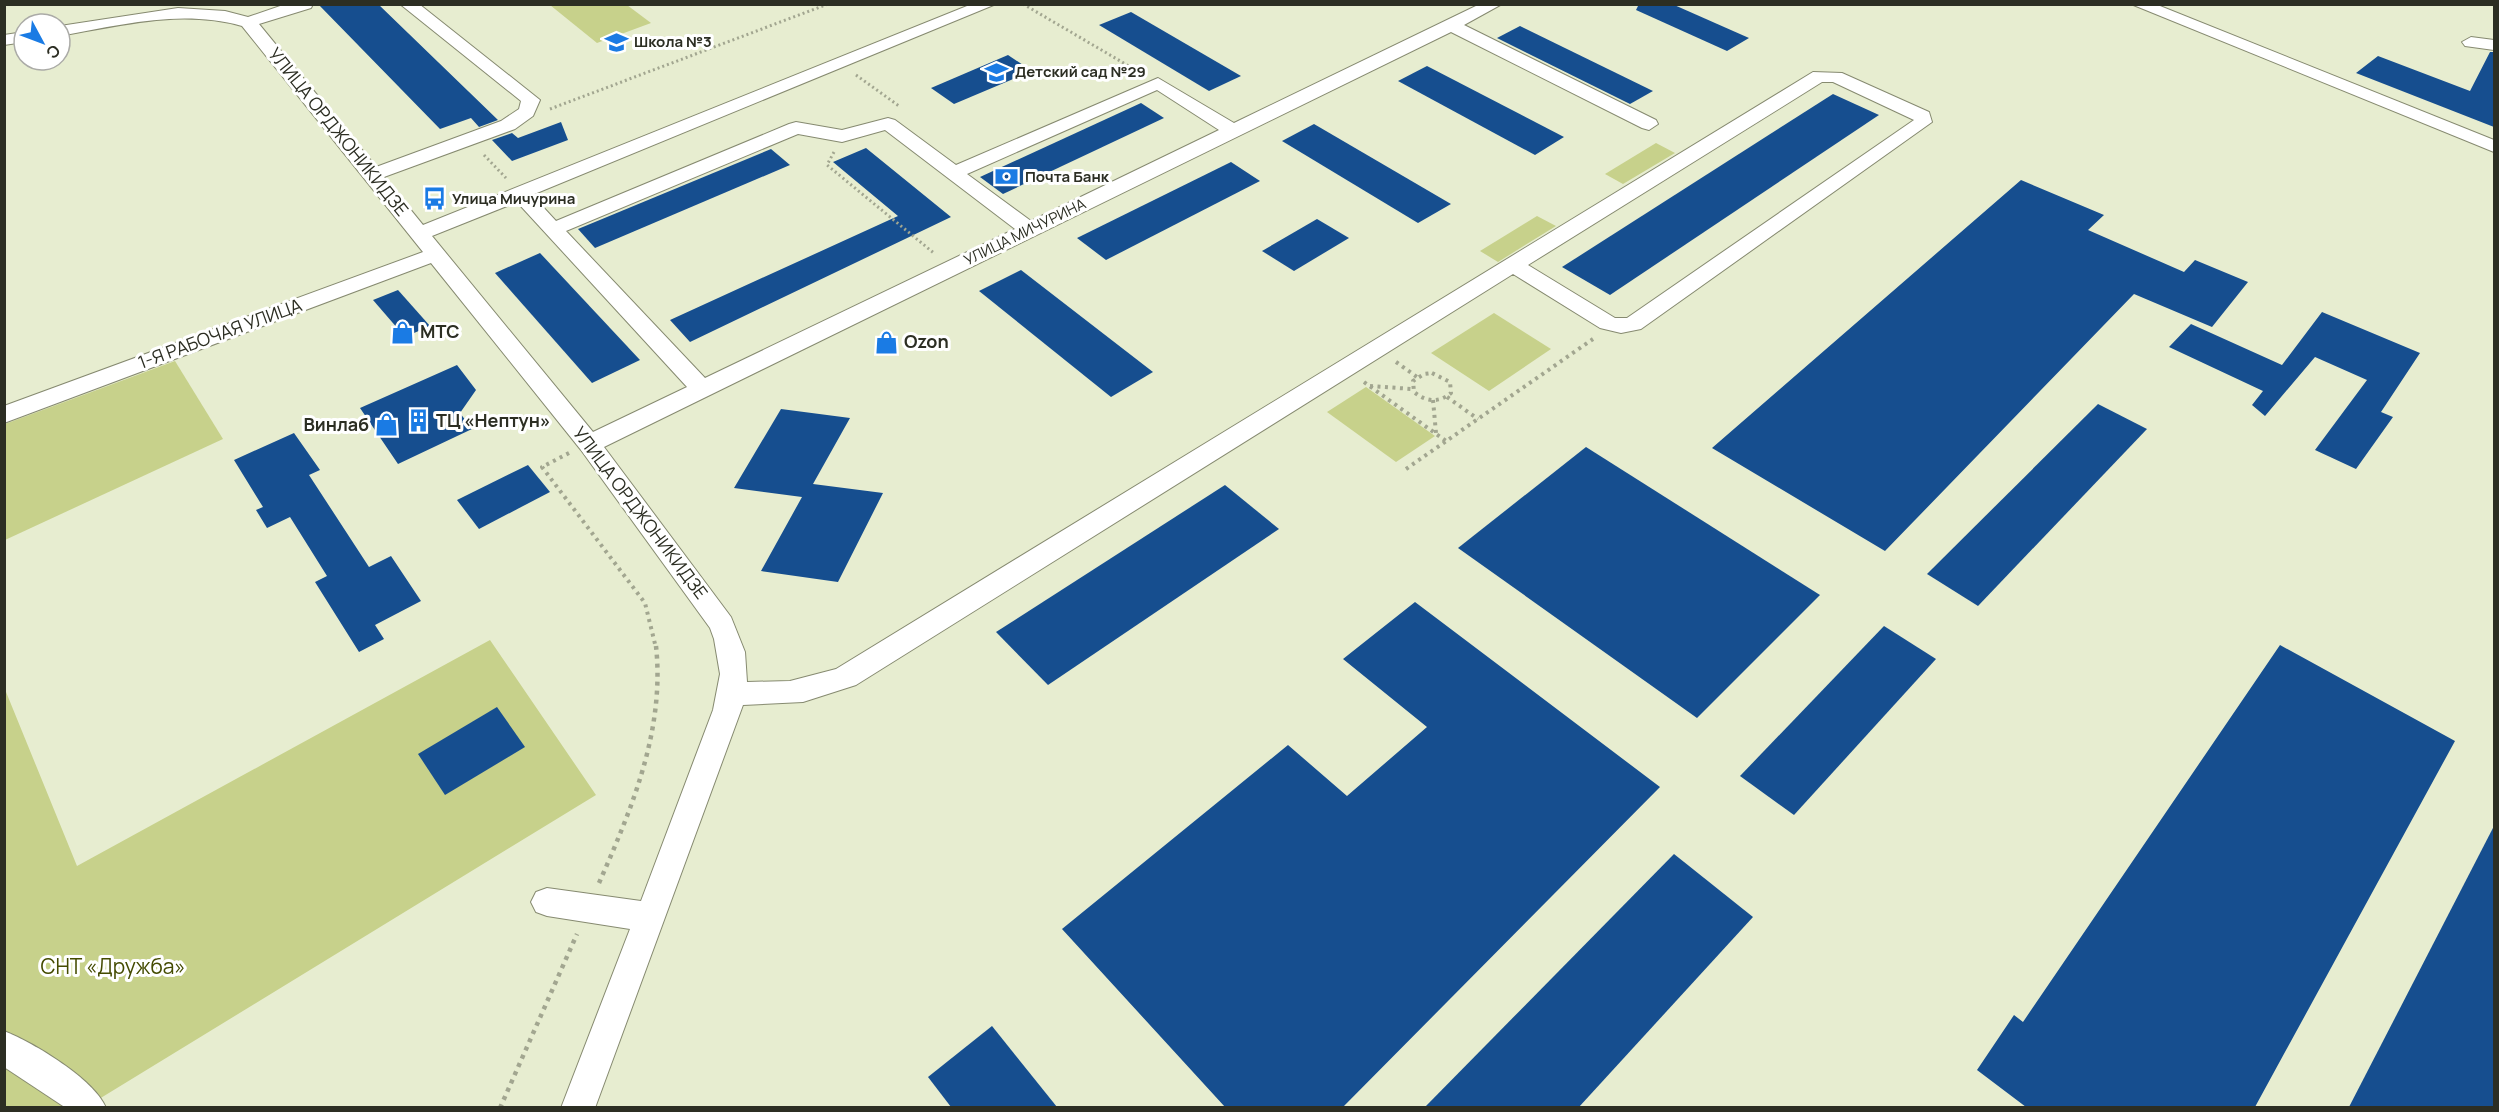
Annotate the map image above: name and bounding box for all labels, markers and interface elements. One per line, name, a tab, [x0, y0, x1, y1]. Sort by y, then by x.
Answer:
north arrow	[12, 12, 72, 72]
school or university icon: Школа №3	[603, 29, 629, 55]
place label: Школа №3	[634, 31, 712, 52]
text: С	[41, 40, 66, 64]
street label: УЛИЦА ОРДЖОНИКИДЗЕ	[263, 42, 414, 221]
school or university icon: Детский сад №29	[984, 59, 1010, 85]
place label: Детский сад №29	[1015, 61, 1146, 82]
bank icon: Почта Банк	[994, 164, 1020, 190]
place label: Почта Банк	[1025, 166, 1110, 187]
bus stop icon: Улица Мичурина	[421, 186, 447, 212]
place label: Улица Мичурина	[452, 188, 575, 209]
street label: УЛИЦА МИЧУРИНА	[960, 193, 1090, 270]
street label: 1-Я РАБОЧАЯ УЛИЦА	[135, 292, 305, 374]
shop icon: МТС	[389, 319, 415, 345]
place label: МТС	[420, 319, 460, 343]
shop icon: Ozon	[873, 329, 899, 355]
place label: Ozon	[904, 329, 949, 353]
building icon: ТЦ «Нептун»	[405, 408, 431, 434]
place label: ТЦ «Нептун»	[436, 408, 550, 432]
place label: Винлаб	[303, 412, 369, 436]
shop icon: Винлаб	[374, 412, 400, 438]
street label: УЛИЦА ОРДЖОНИКИДЗЕ	[568, 421, 714, 603]
park label: СНТ «Дружба»	[40, 952, 186, 980]

